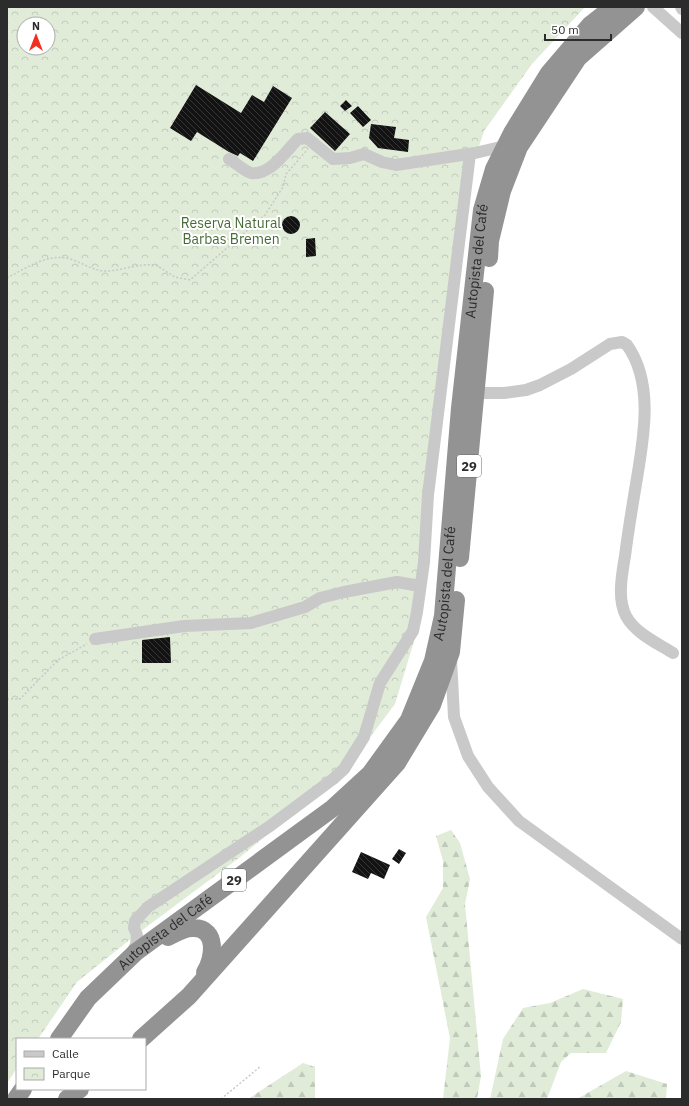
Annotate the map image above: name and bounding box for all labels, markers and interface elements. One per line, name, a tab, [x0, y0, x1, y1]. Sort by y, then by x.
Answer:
north arrow	[16, 16, 56, 56]
scale bar	[545, 16, 611, 42]
text: N	[32, 19, 40, 33]
text: 50 m	[551, 22, 579, 37]
street label: Autopista del Café	[461, 201, 492, 319]
park label: Reserva Natural Barbas Bremen	[181, 214, 281, 248]
road number: 29	[457, 455, 481, 477]
street label: Autopista del Café	[429, 525, 459, 642]
road number: 29	[222, 869, 246, 891]
street label: Autopista del Café	[114, 890, 216, 974]
legend	[16, 1038, 146, 1090]
text: Calle	[52, 1046, 79, 1061]
text: Parque	[52, 1066, 91, 1081]

